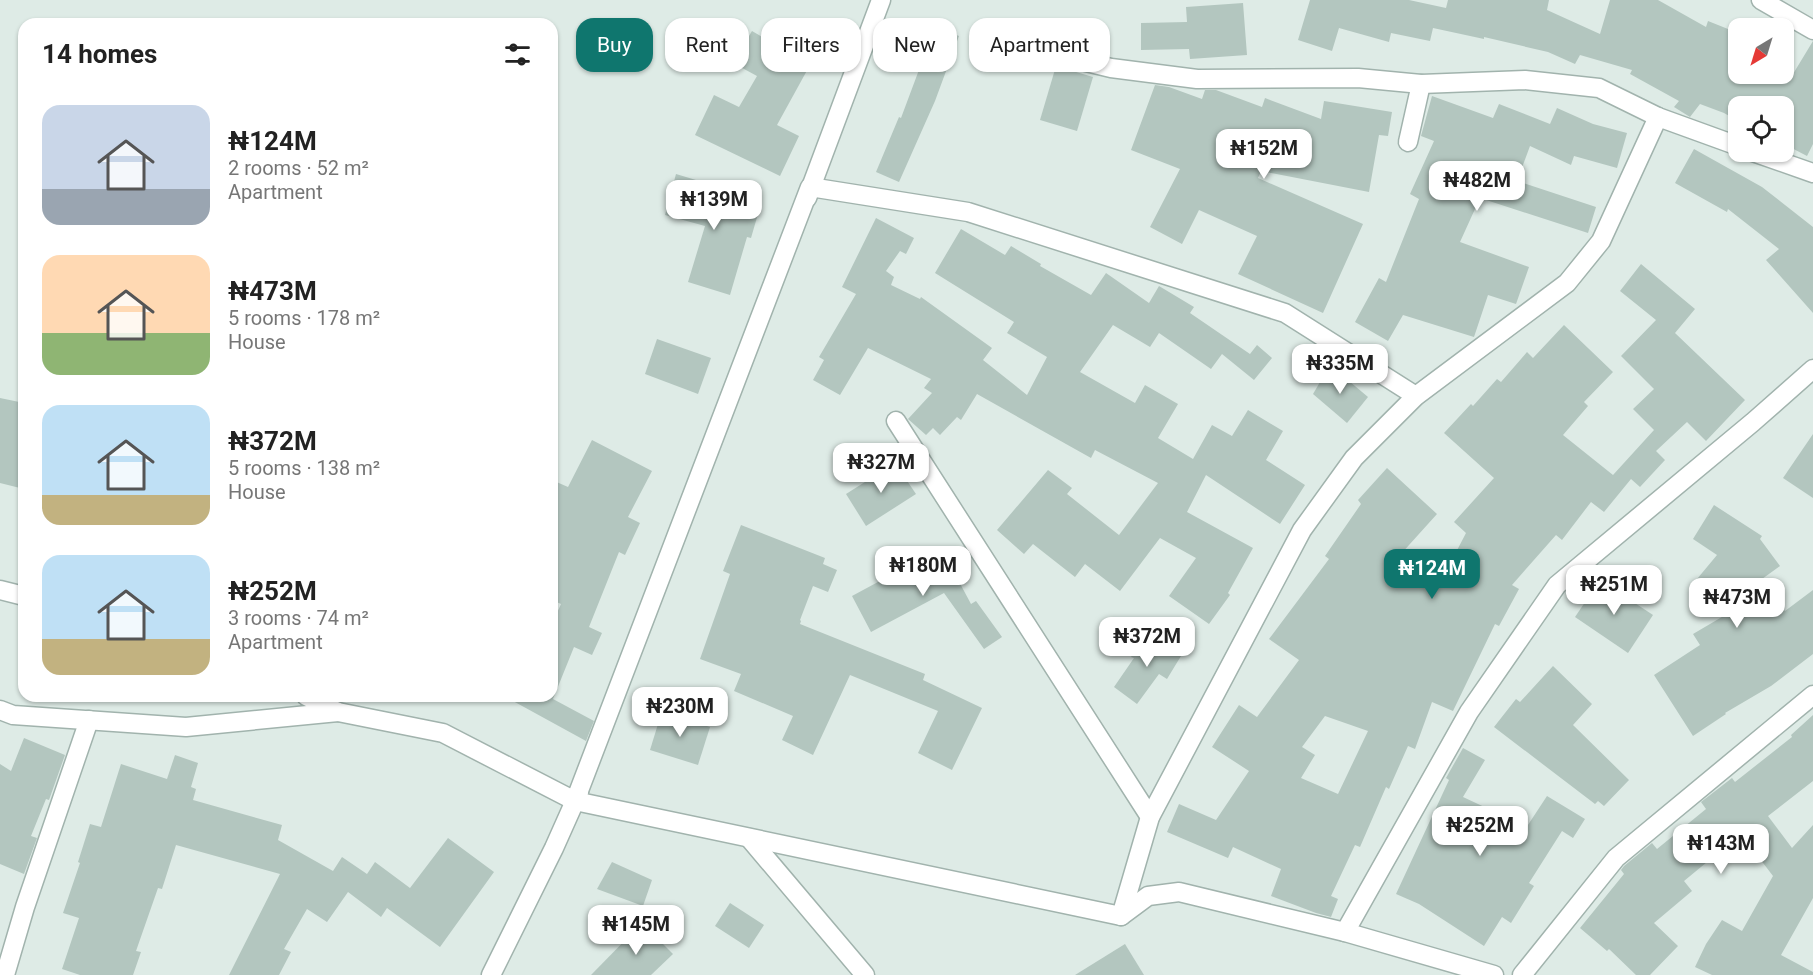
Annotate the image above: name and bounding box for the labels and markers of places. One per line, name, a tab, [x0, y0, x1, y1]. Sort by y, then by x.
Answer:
pin: ₦152M	[1222, 129, 1306, 180]
pin: ₦482M	[1435, 161, 1519, 212]
pin: ₦139M	[672, 180, 756, 231]
pin: ₦335M	[1298, 344, 1382, 395]
pin: ₦327M	[839, 443, 923, 494]
pin: ₦180M	[881, 546, 965, 597]
pin: ₦124M	[1390, 549, 1474, 600]
pin: ₦251M	[1572, 565, 1656, 616]
pin: ₦473M	[1695, 578, 1779, 629]
pin: ₦372M	[1105, 617, 1189, 668]
pin: ₦230M	[638, 687, 722, 738]
pin: ₦252M	[1438, 806, 1522, 857]
pin: ₦143M	[1679, 824, 1763, 875]
pin: ₦145M	[594, 905, 678, 956]

